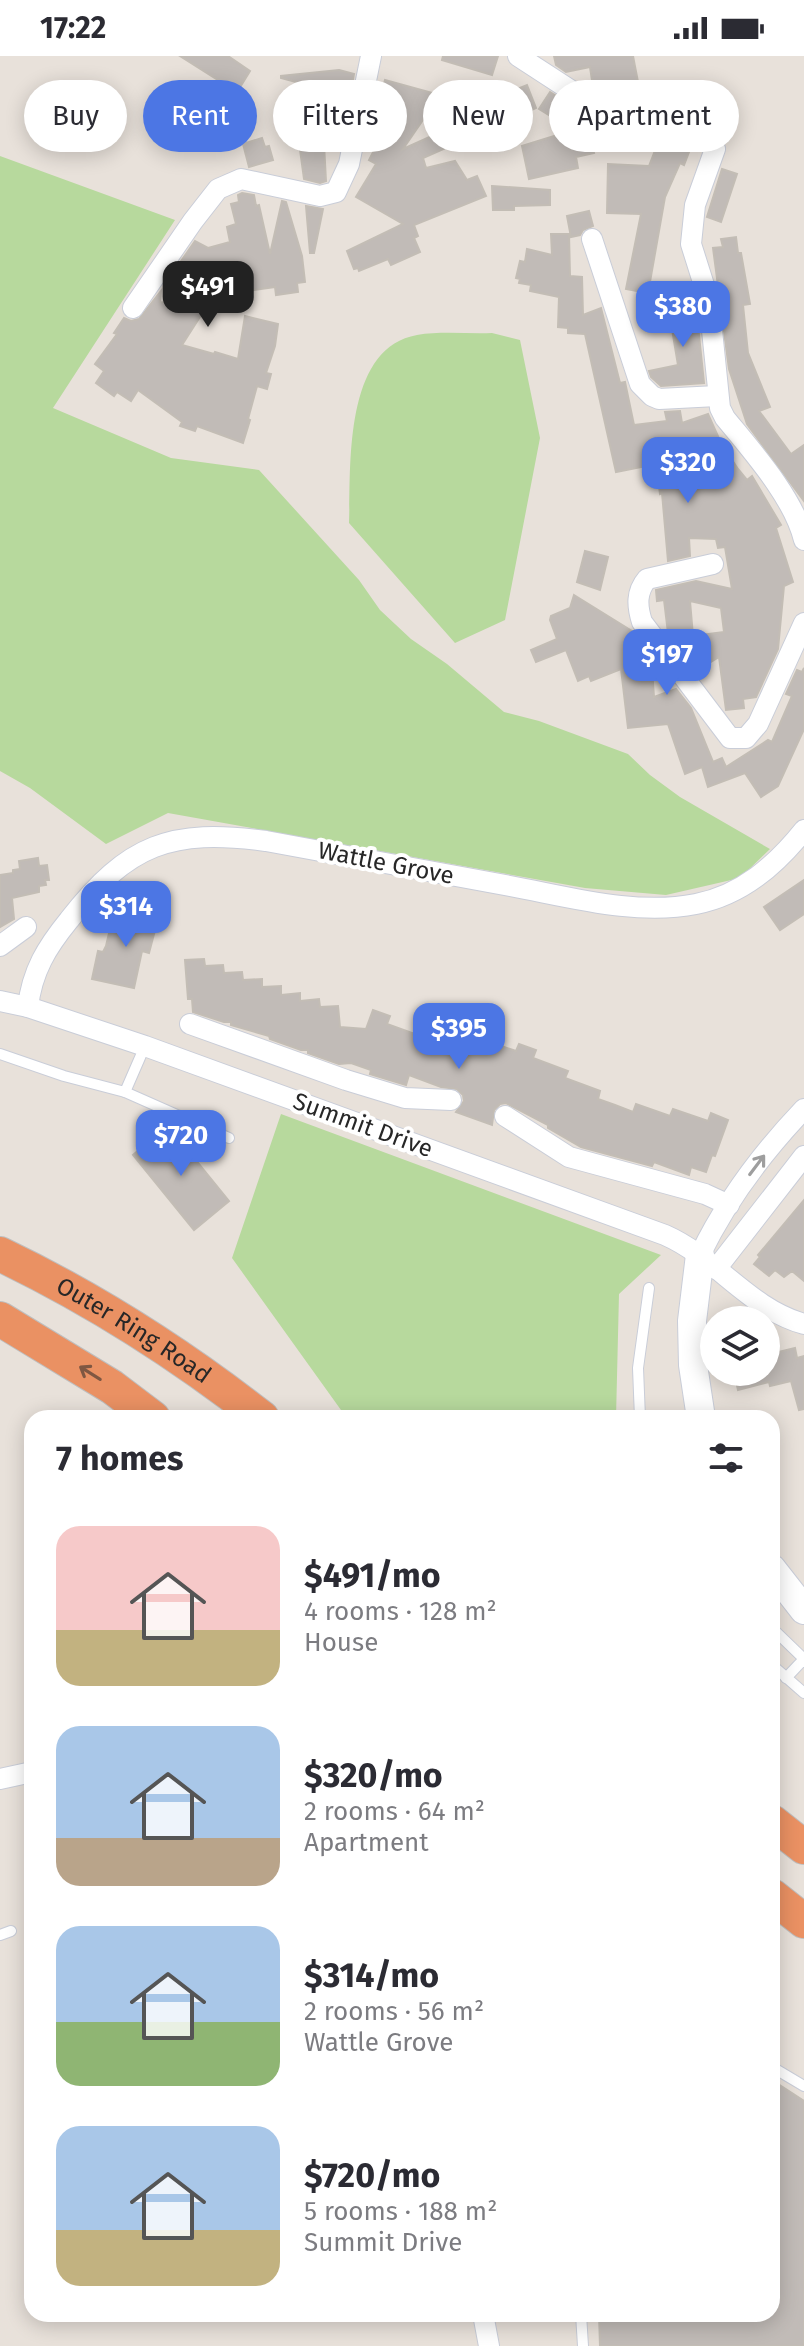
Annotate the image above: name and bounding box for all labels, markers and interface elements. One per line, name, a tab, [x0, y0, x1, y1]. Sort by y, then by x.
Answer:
text: 17:22	[40, 10, 106, 46]
chip: Buy	[24, 80, 127, 152]
chip: Rent	[143, 80, 257, 152]
chip: Filters	[273, 80, 407, 152]
chip: New	[423, 80, 533, 152]
chip: Apartment	[549, 80, 739, 152]
pin: $491	[161, 261, 255, 329]
text: $491	[181, 271, 235, 302]
pin: $380	[636, 281, 730, 349]
text: $380	[654, 291, 712, 322]
pin: $320	[641, 437, 735, 505]
text: $320	[660, 447, 716, 478]
pin: $197	[620, 629, 714, 697]
text: $197	[641, 639, 693, 670]
street label: Wattle Grove	[316, 836, 456, 890]
pin: $314	[79, 881, 173, 949]
text: $314	[99, 891, 153, 922]
pin: $395	[412, 1003, 506, 1071]
text: $395	[431, 1013, 487, 1044]
street label: Summit Drive	[289, 1087, 437, 1163]
pin: $720	[134, 1110, 228, 1178]
text: $720	[154, 1120, 208, 1151]
one-way arrow	[748, 1155, 765, 1176]
street label: Outer Ring Road	[52, 1271, 216, 1389]
map controls	[700, 1306, 780, 1386]
button: layers	[700, 1306, 780, 1386]
one-way arrow	[79, 1364, 101, 1381]
icon: filters	[704, 1436, 748, 1480]
text: 7 homes	[56, 1438, 183, 1479]
text: $491/mo	[304, 1555, 441, 1596]
icon: home	[120, 1558, 216, 1654]
text: 4 rooms · 128 m²	[304, 1596, 497, 1627]
text: House	[304, 1627, 378, 1658]
text: $320/mo	[304, 1755, 443, 1796]
icon: home	[120, 1758, 216, 1854]
text: 2 rooms · 64 m²	[304, 1796, 485, 1827]
text: Apartment	[304, 1827, 429, 1858]
text: $314/mo	[304, 1955, 439, 1996]
icon: home	[120, 1958, 216, 2054]
text: 2 rooms · 56 m²	[304, 1996, 484, 2027]
text: Wattle Grove	[304, 2027, 454, 2058]
text: $720/mo	[304, 2155, 440, 2196]
icon: home	[120, 2158, 216, 2254]
text: 5 rooms · 188 m²	[304, 2196, 497, 2227]
text: Summit Drive	[304, 2227, 462, 2258]

